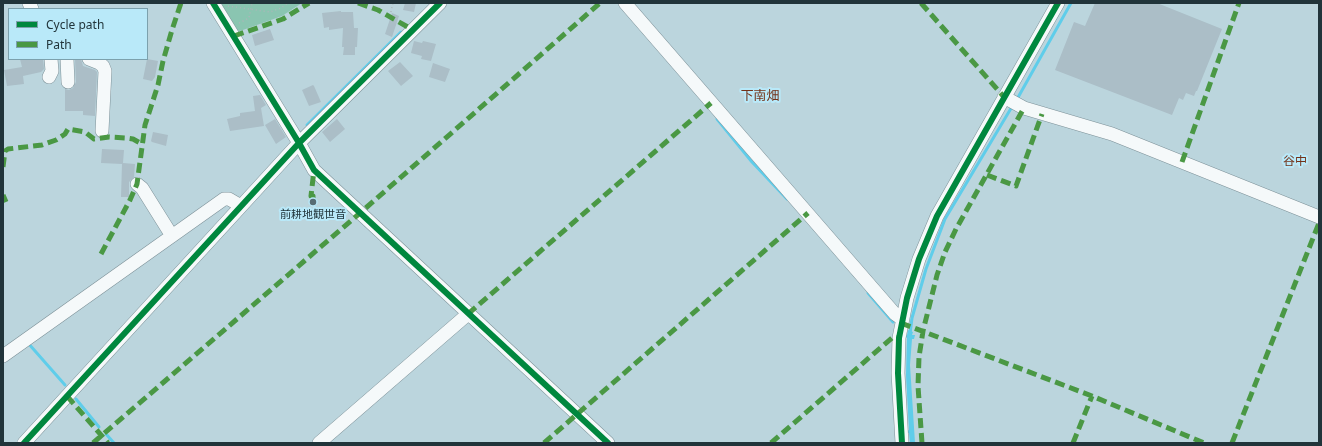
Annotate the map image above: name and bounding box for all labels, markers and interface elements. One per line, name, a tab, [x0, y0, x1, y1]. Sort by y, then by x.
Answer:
legend	[8, 8, 148, 60]
text: Cycle path	[46, 16, 104, 33]
text: Path	[46, 36, 72, 53]
district label: 下南畑	[741, 88, 779, 104]
district label: 谷中	[1283, 155, 1307, 169]
marker: 前耕地観世音	[308, 197, 318, 207]
place label: 前耕地観世音	[280, 208, 346, 222]

